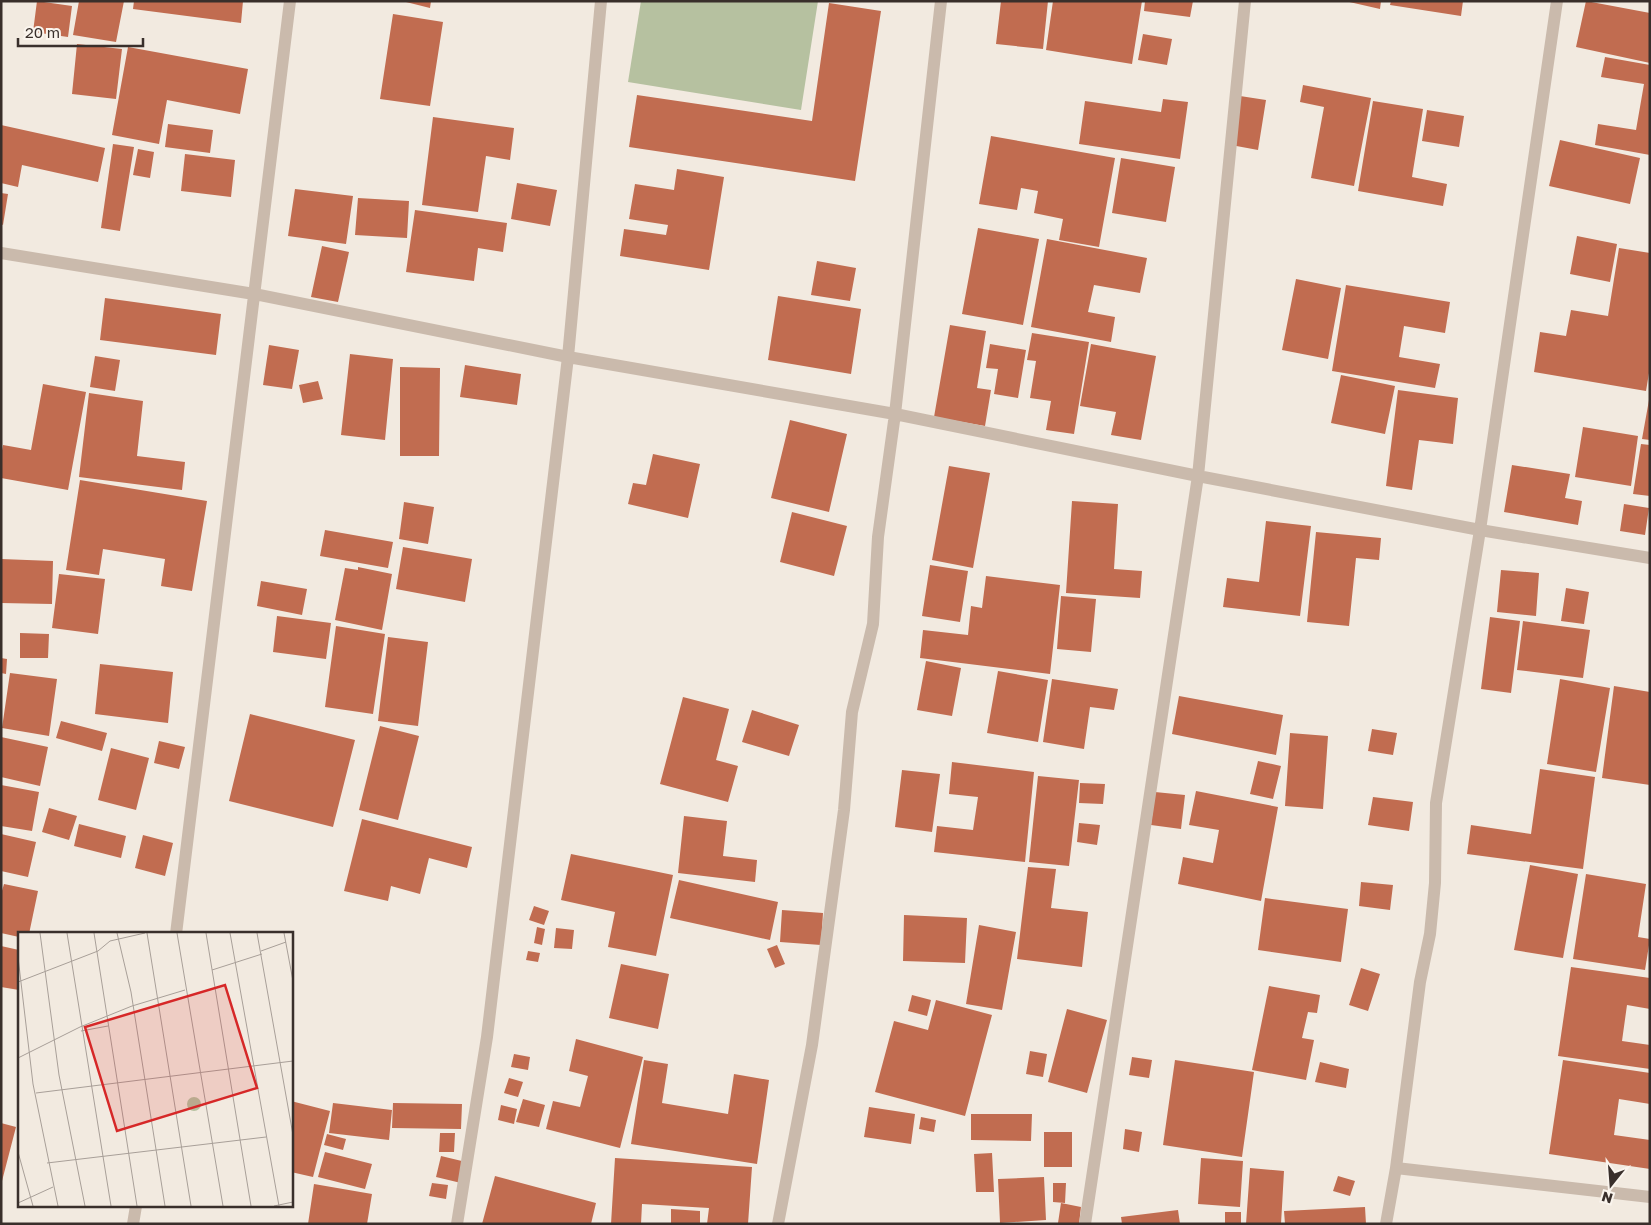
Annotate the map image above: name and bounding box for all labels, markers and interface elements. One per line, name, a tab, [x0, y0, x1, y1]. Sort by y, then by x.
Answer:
scale bar	[18, 15, 142, 47]
text: 20 m	[25, 23, 60, 41]
inset map	[18, 932, 292, 1208]
north arrow	[1586, 1160, 1636, 1210]
text: N	[1599, 1188, 1615, 1208]

